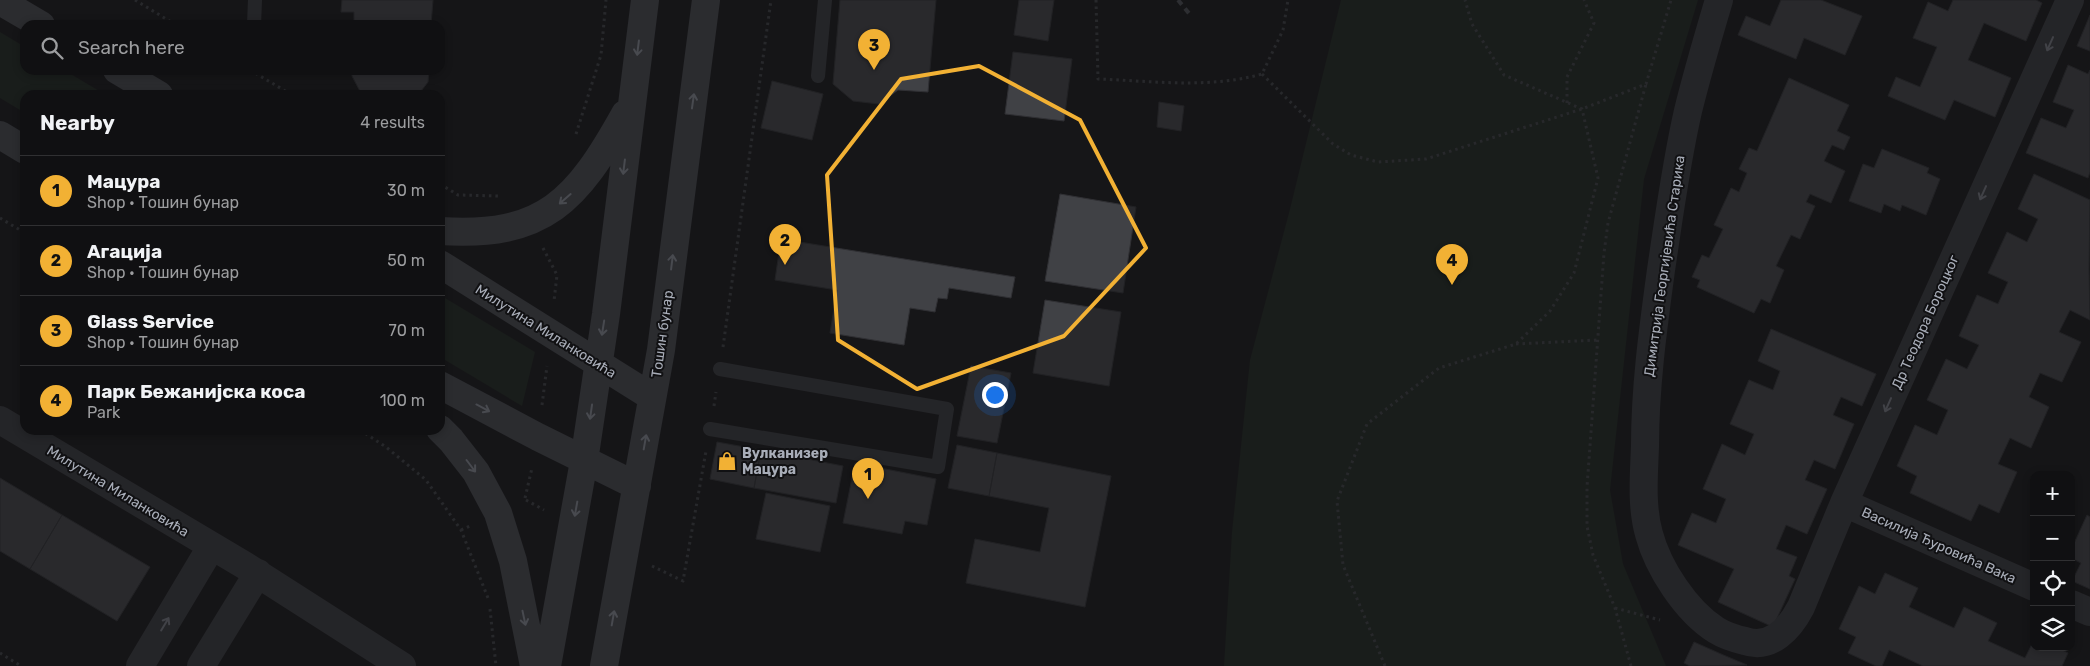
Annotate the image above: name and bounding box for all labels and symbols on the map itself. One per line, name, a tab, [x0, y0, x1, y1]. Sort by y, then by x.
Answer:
pin: 3	[858, 29, 890, 70]
one-way arrow	[2044, 36, 2054, 51]
one-way arrow	[633, 40, 643, 56]
one-way arrow	[688, 93, 698, 109]
street label: Димитрија Георгијевића Старика	[1641, 154, 1688, 378]
one-way arrow	[619, 159, 629, 175]
one-way arrow	[1978, 185, 1987, 200]
one-way arrow	[559, 193, 572, 205]
pin: 2	[769, 224, 801, 265]
pin: 4	[1436, 244, 1468, 285]
street label: Др Теодора Бороцког	[1888, 253, 1963, 392]
one-way arrow	[667, 254, 677, 270]
street label: Милутина Миланковића	[472, 281, 619, 382]
street label: Тошин бунар	[648, 289, 677, 379]
one-way arrow	[598, 320, 608, 336]
your location	[982, 382, 1008, 408]
one-way arrow	[1883, 397, 1892, 412]
one-way arrow	[475, 404, 490, 413]
one-way arrow	[586, 404, 596, 420]
one-way arrow	[640, 434, 650, 450]
street label: Милутина Миланковића	[44, 442, 192, 541]
place label: Вулканизер Мацура	[742, 445, 828, 478]
shop icon: Вулканизер Мацура	[716, 450, 738, 472]
pin: 1	[852, 458, 884, 499]
one-way arrow	[466, 459, 477, 472]
one-way arrow	[570, 501, 580, 517]
street label: Василија Ђуровића Вака	[1859, 504, 2019, 587]
one-way arrow	[520, 609, 530, 625]
one-way arrow	[608, 610, 618, 626]
one-way arrow	[160, 618, 170, 632]

